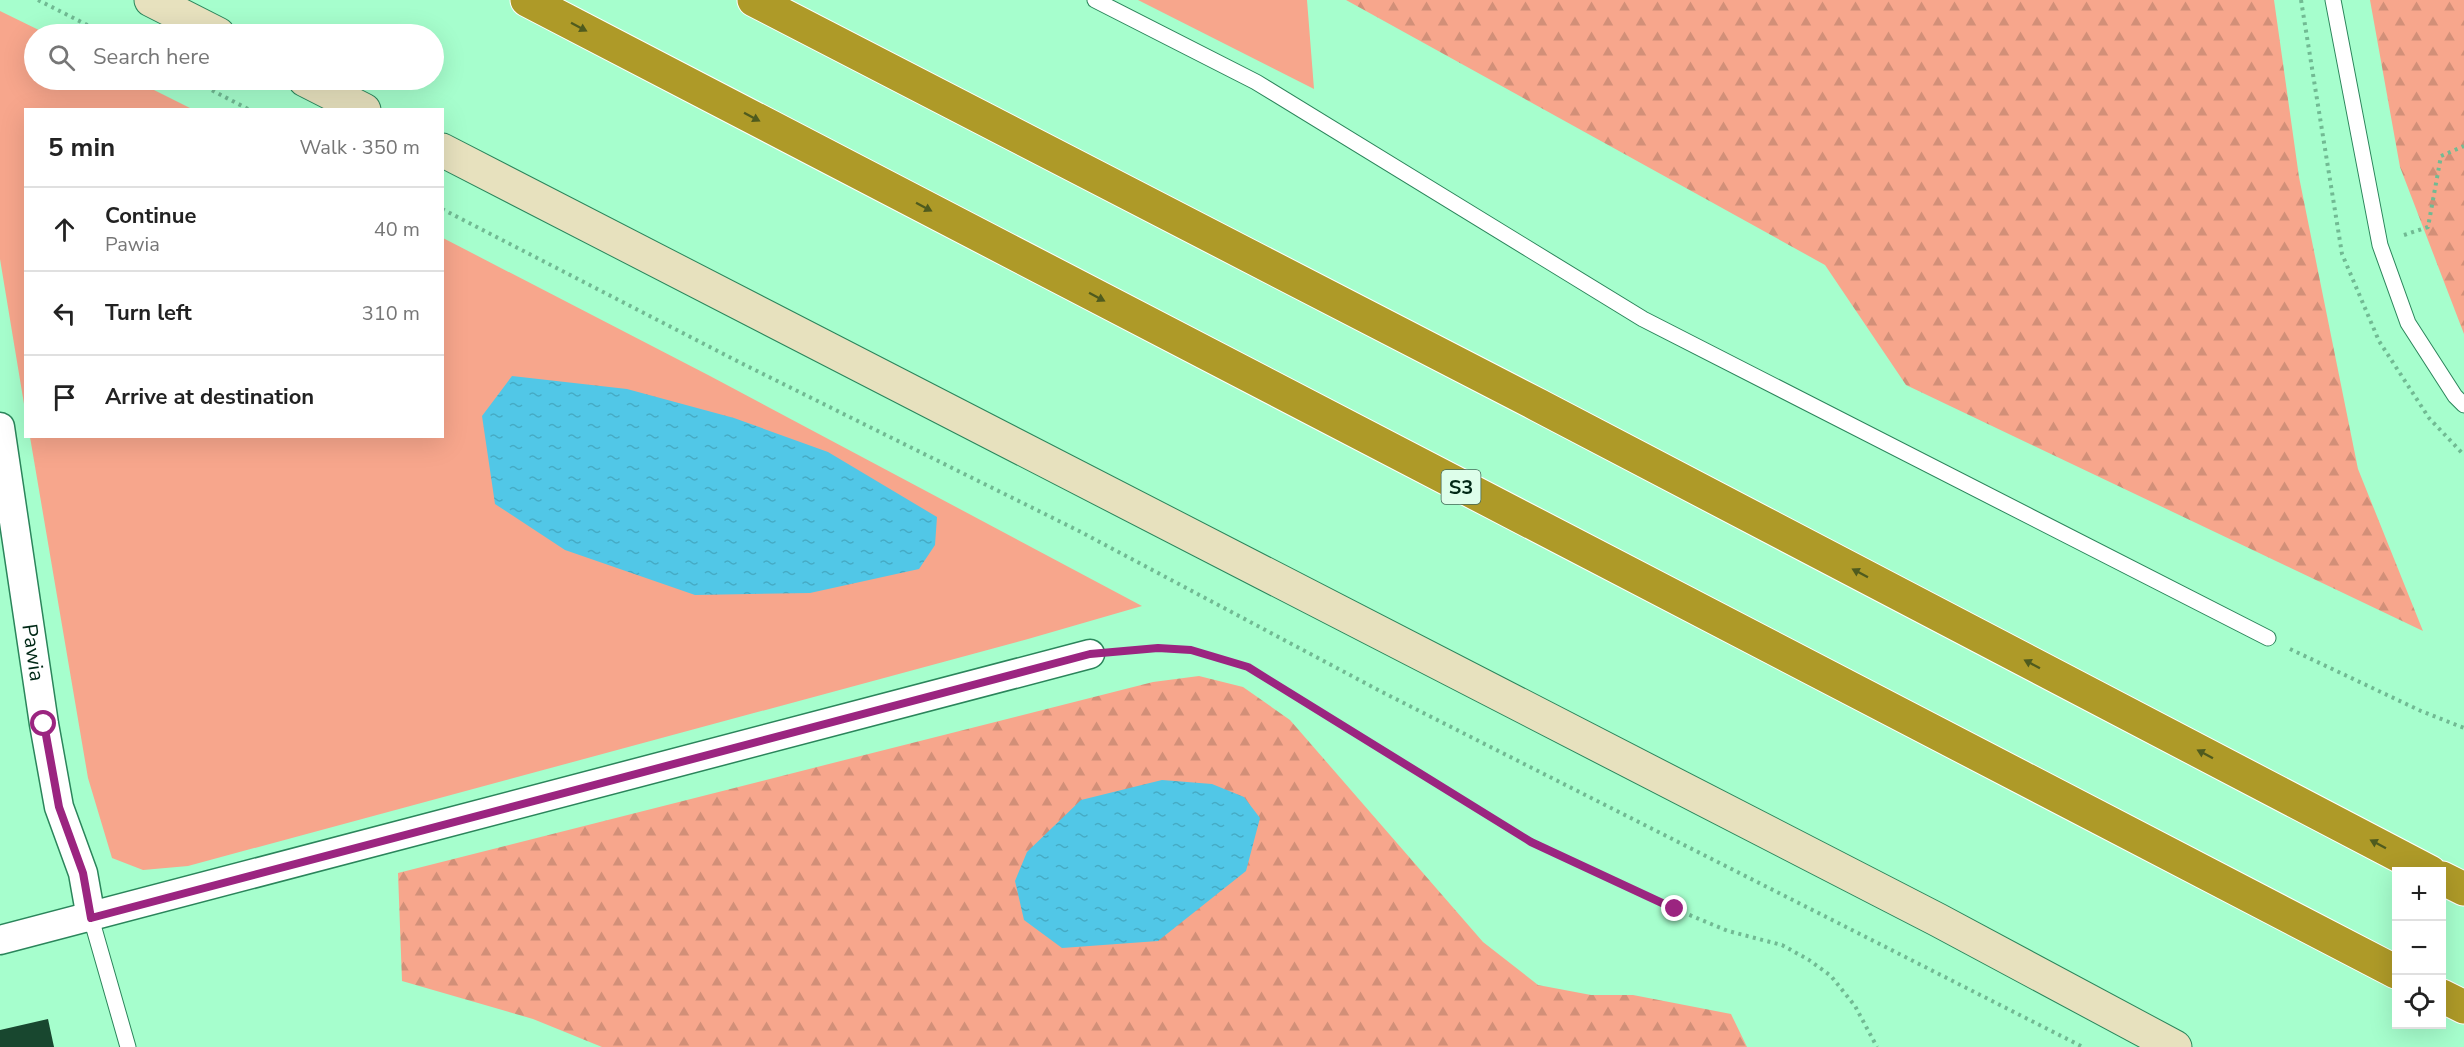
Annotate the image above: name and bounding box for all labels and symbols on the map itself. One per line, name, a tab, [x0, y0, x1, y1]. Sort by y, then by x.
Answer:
one-way arrow	[570, 22, 587, 32]
one-way arrow	[743, 112, 760, 122]
one-way arrow	[916, 202, 933, 212]
one-way arrow	[1089, 292, 1106, 302]
road number: S3	[1442, 470, 1480, 504]
one-way arrow	[1851, 568, 1868, 578]
street label: Pawia	[15, 622, 51, 683]
one-way arrow	[2024, 659, 2041, 669]
route start	[30, 710, 56, 736]
one-way arrow	[2196, 749, 2213, 759]
one-way arrow	[2369, 840, 2387, 850]
route end	[1661, 895, 1687, 921]

